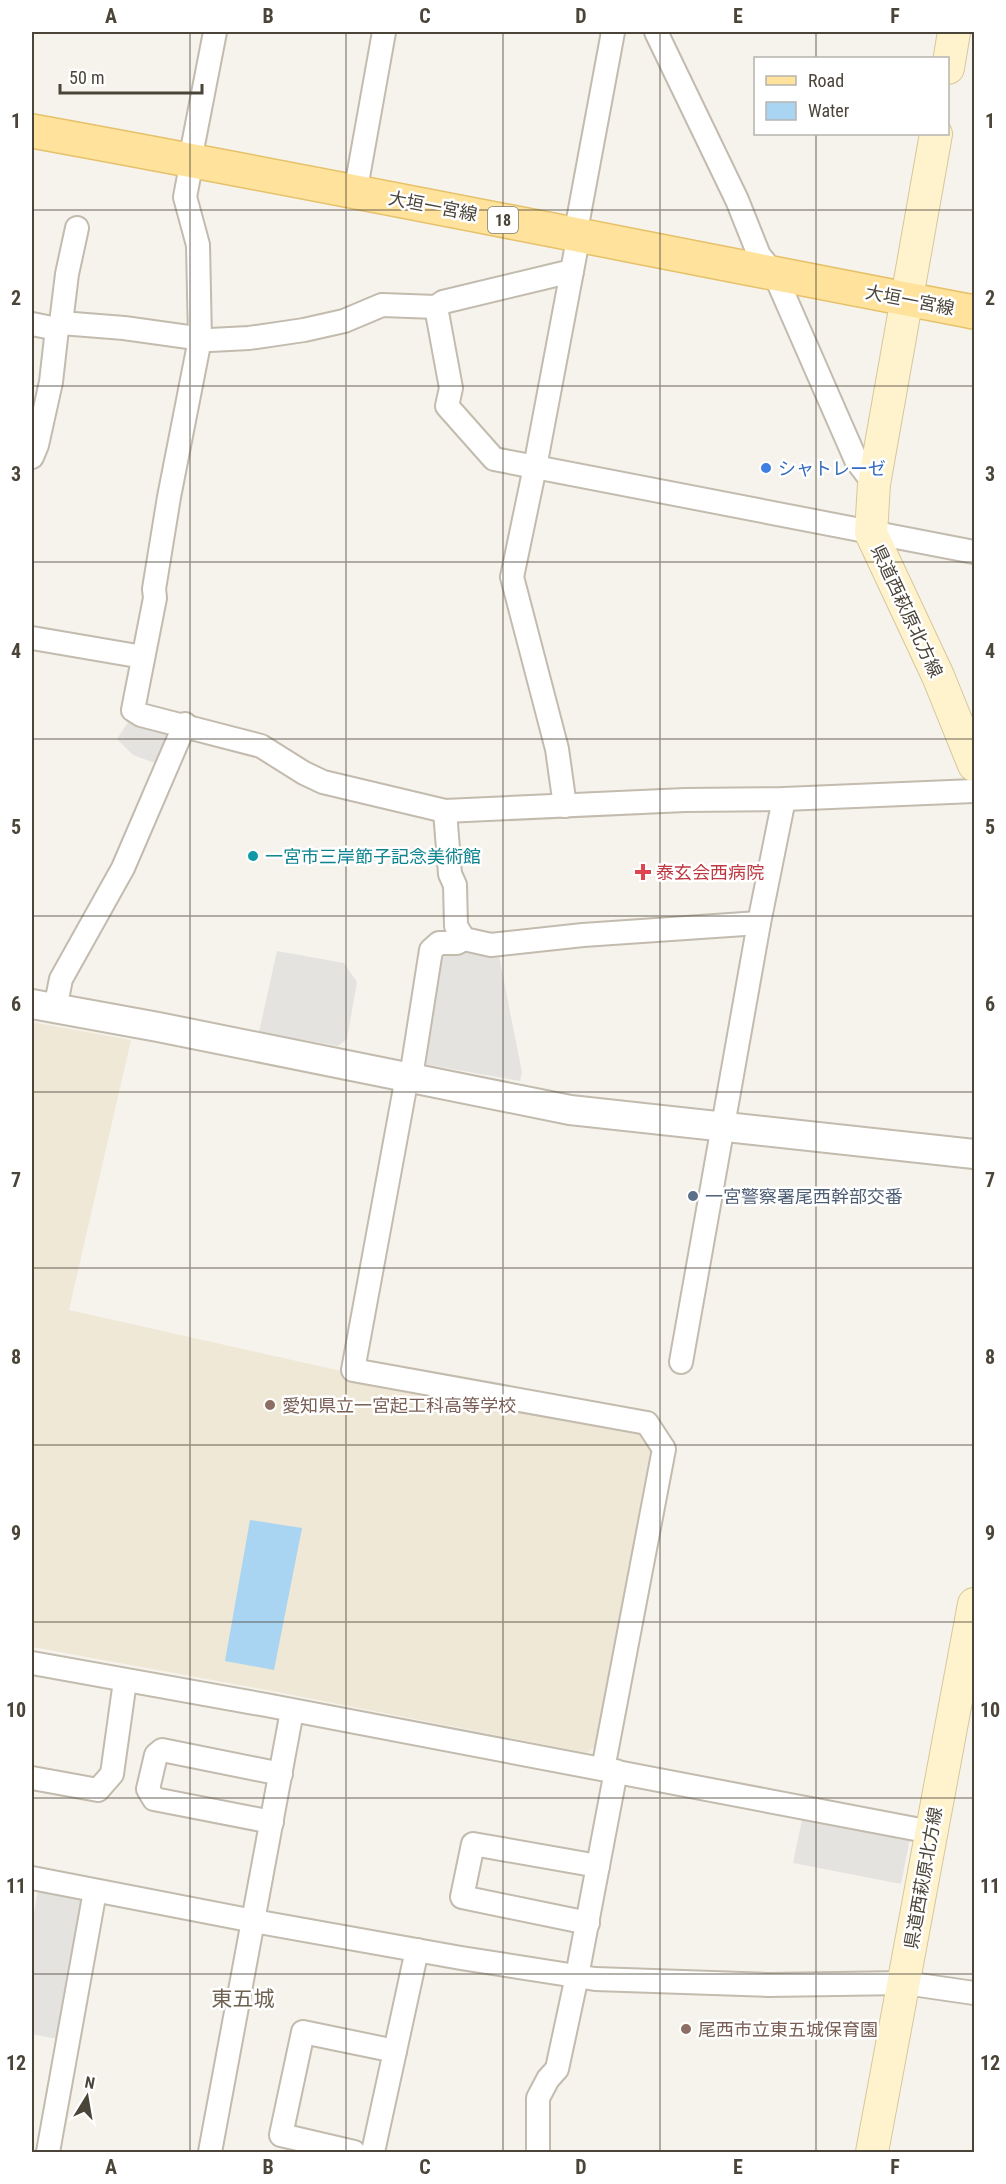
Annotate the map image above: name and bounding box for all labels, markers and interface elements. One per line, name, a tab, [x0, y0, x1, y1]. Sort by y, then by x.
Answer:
text: A	[105, 4, 117, 28]
text: B	[262, 4, 274, 28]
text: C	[419, 4, 431, 28]
text: D	[575, 4, 587, 28]
text: E	[733, 4, 743, 28]
text: F	[890, 4, 900, 28]
scale bar	[60, 57, 202, 95]
legend	[754, 57, 949, 135]
text: 50 m	[69, 67, 104, 88]
text: Road	[808, 70, 844, 91]
text: Water	[808, 100, 850, 121]
text: 1	[11, 109, 21, 133]
text: 1	[985, 109, 995, 133]
street label: 大垣一宮線	[387, 187, 479, 225]
road number: 18	[488, 207, 518, 233]
street label: 大垣一宮線	[864, 281, 956, 319]
text: 2	[11, 286, 21, 310]
text: 2	[985, 286, 995, 310]
place label: シャトレーゼ	[778, 458, 886, 479]
marker: シャトレーゼ	[759, 461, 773, 475]
text: 3	[11, 462, 21, 486]
text: 3	[985, 462, 995, 486]
street label: 県道西萩原北方線	[867, 541, 947, 681]
text: 4	[11, 639, 21, 663]
text: 4	[985, 639, 995, 663]
text: 5	[11, 815, 21, 839]
text: 5	[985, 815, 995, 839]
place label: 一宮市三岸節子記念美術館	[265, 846, 481, 867]
marker: 一宮市三岸節子記念美術館	[246, 849, 260, 863]
place label: 泰玄会西病院	[656, 862, 764, 883]
marker: 泰玄会西病院	[634, 863, 652, 881]
text: 6	[11, 992, 21, 1016]
text: 6	[985, 992, 995, 1016]
text: 7	[11, 1168, 21, 1192]
text: 7	[985, 1168, 995, 1192]
place label: 一宮警察署尾西幹部交番	[705, 1186, 903, 1207]
marker: 一宮警察署尾西幹部交番	[686, 1189, 700, 1203]
text: 8	[11, 1345, 21, 1369]
text: 8	[985, 1345, 995, 1369]
place label: 愛知県立一宮起工科高等学校	[282, 1395, 516, 1416]
marker: 愛知県立一宮起工科高等学校	[263, 1398, 277, 1412]
text: 9	[11, 1521, 21, 1545]
text: 9	[985, 1521, 995, 1545]
text: 10	[6, 1698, 26, 1722]
text: 10	[980, 1698, 1000, 1722]
street label: 県道西萩原北方線	[900, 1805, 946, 1951]
text: 11	[6, 1874, 26, 1898]
text: 11	[980, 1874, 1000, 1898]
district label: 東五城	[212, 1987, 275, 2011]
place label: 尾西市立東五城保育園	[698, 2019, 878, 2040]
marker: 尾西市立東五城保育園	[679, 2022, 693, 2036]
text: 12	[6, 2051, 26, 2075]
text: 12	[980, 2051, 1000, 2075]
north arrow	[57, 2067, 117, 2127]
text: N	[83, 2073, 96, 2093]
text: A	[105, 2155, 117, 2179]
text: B	[262, 2155, 274, 2179]
text: C	[419, 2155, 431, 2179]
text: D	[575, 2155, 587, 2179]
text: E	[733, 2155, 743, 2179]
text: F	[890, 2155, 900, 2179]

